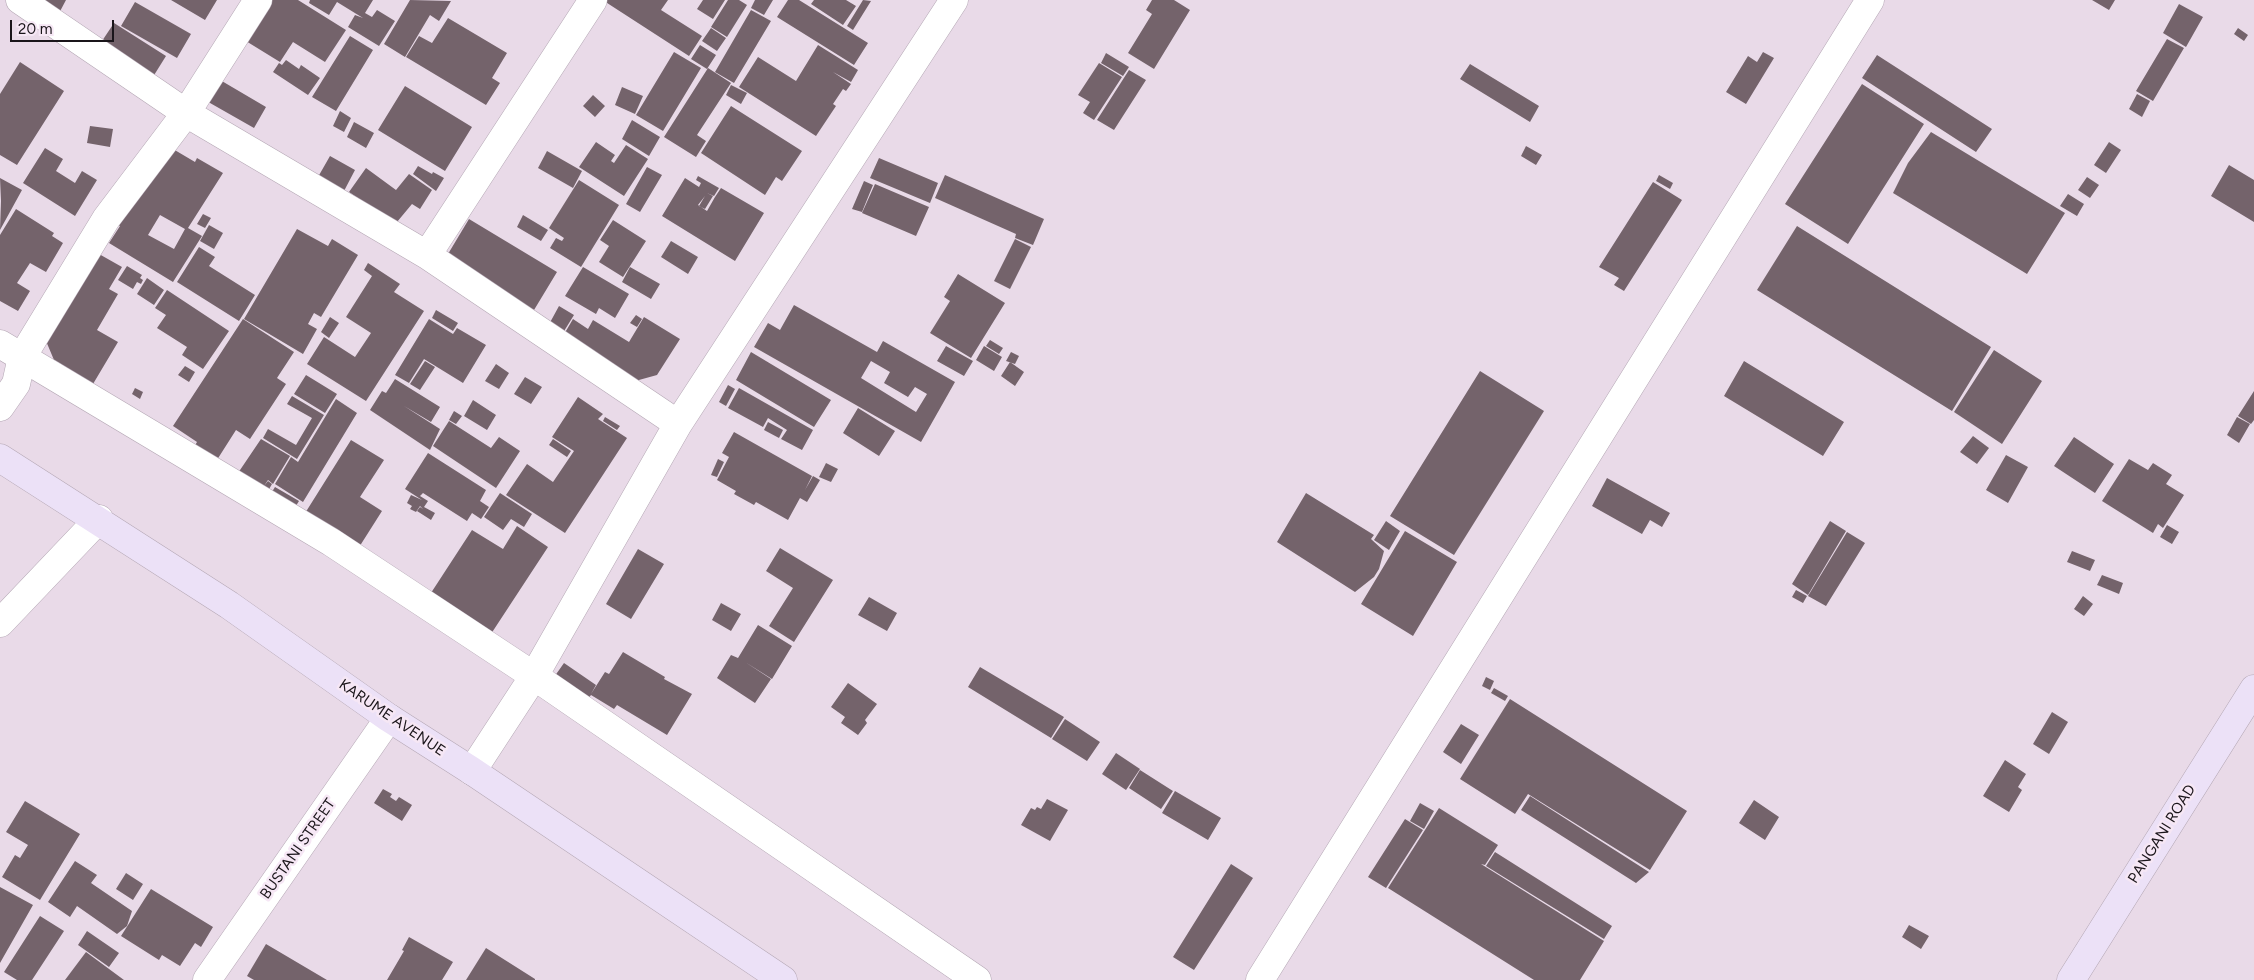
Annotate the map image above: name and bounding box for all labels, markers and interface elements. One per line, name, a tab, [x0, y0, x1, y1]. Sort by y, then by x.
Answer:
scale bar	[12, 10, 116, 42]
text: 20 m	[18, 20, 52, 38]
street label: KARUME AVENUE	[335, 676, 449, 760]
street label: PANGANI ROAD	[2124, 781, 2200, 887]
street label: BUSTANI STREET	[257, 795, 339, 903]

